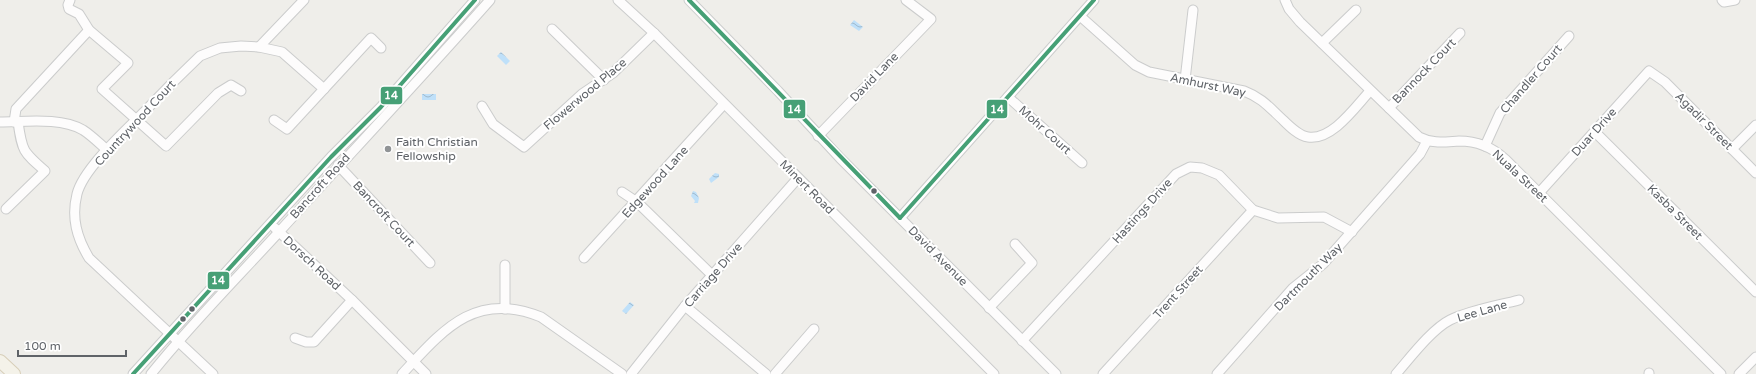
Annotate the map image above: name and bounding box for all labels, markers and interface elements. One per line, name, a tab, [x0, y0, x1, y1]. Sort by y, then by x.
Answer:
street label: Bannock Court	[1389, 35, 1459, 106]
street label: Chandler Court	[1497, 41, 1565, 116]
street label: David Lane	[847, 49, 901, 105]
street label: Flowerwood Place	[541, 55, 629, 133]
street label: Amhurst Way	[1169, 70, 1248, 100]
street label: Countrywood Court	[92, 77, 179, 169]
line badge: 14	[380, 86, 403, 105]
text: 14	[384, 89, 398, 102]
street label: Agadir Street	[1672, 89, 1736, 153]
line badge: 14	[783, 99, 806, 119]
line badge: 14	[986, 99, 1008, 119]
text: 14	[787, 103, 801, 116]
text: 14	[990, 103, 1004, 116]
street label: Mohr Court	[1016, 103, 1074, 157]
street label: Duar Drive	[1569, 105, 1619, 159]
place label: Faith Christian Fellowship	[396, 135, 478, 163]
street label: Edgewood Lane	[619, 143, 691, 221]
marker: Faith Christian Fellowship	[383, 144, 393, 154]
street label: Nuala Street	[1489, 147, 1551, 206]
street label: Bancroft Road	[287, 151, 353, 221]
street label: Minert Road	[777, 157, 837, 217]
street label: Hastings Drive	[1109, 176, 1175, 246]
street label: Bancroft Court	[350, 178, 418, 250]
street label: Kasba Street	[1644, 181, 1706, 243]
unlabelled marker	[869, 186, 879, 196]
street label: David Avenue	[905, 223, 971, 289]
street label: Dorsch Road	[280, 233, 344, 293]
street label: Carriage Drive	[681, 240, 745, 310]
street label: Dartmouth Way	[1271, 240, 1345, 314]
street label: Trent Street	[1150, 262, 1206, 322]
line badge: 14	[207, 271, 230, 290]
text: 14	[211, 274, 225, 287]
street label: Lee Lane	[1455, 297, 1509, 325]
unlabelled marker	[187, 304, 197, 314]
unlabelled marker	[178, 314, 188, 324]
scale bar	[18, 332, 126, 358]
text: 100 m	[24, 339, 61, 353]

